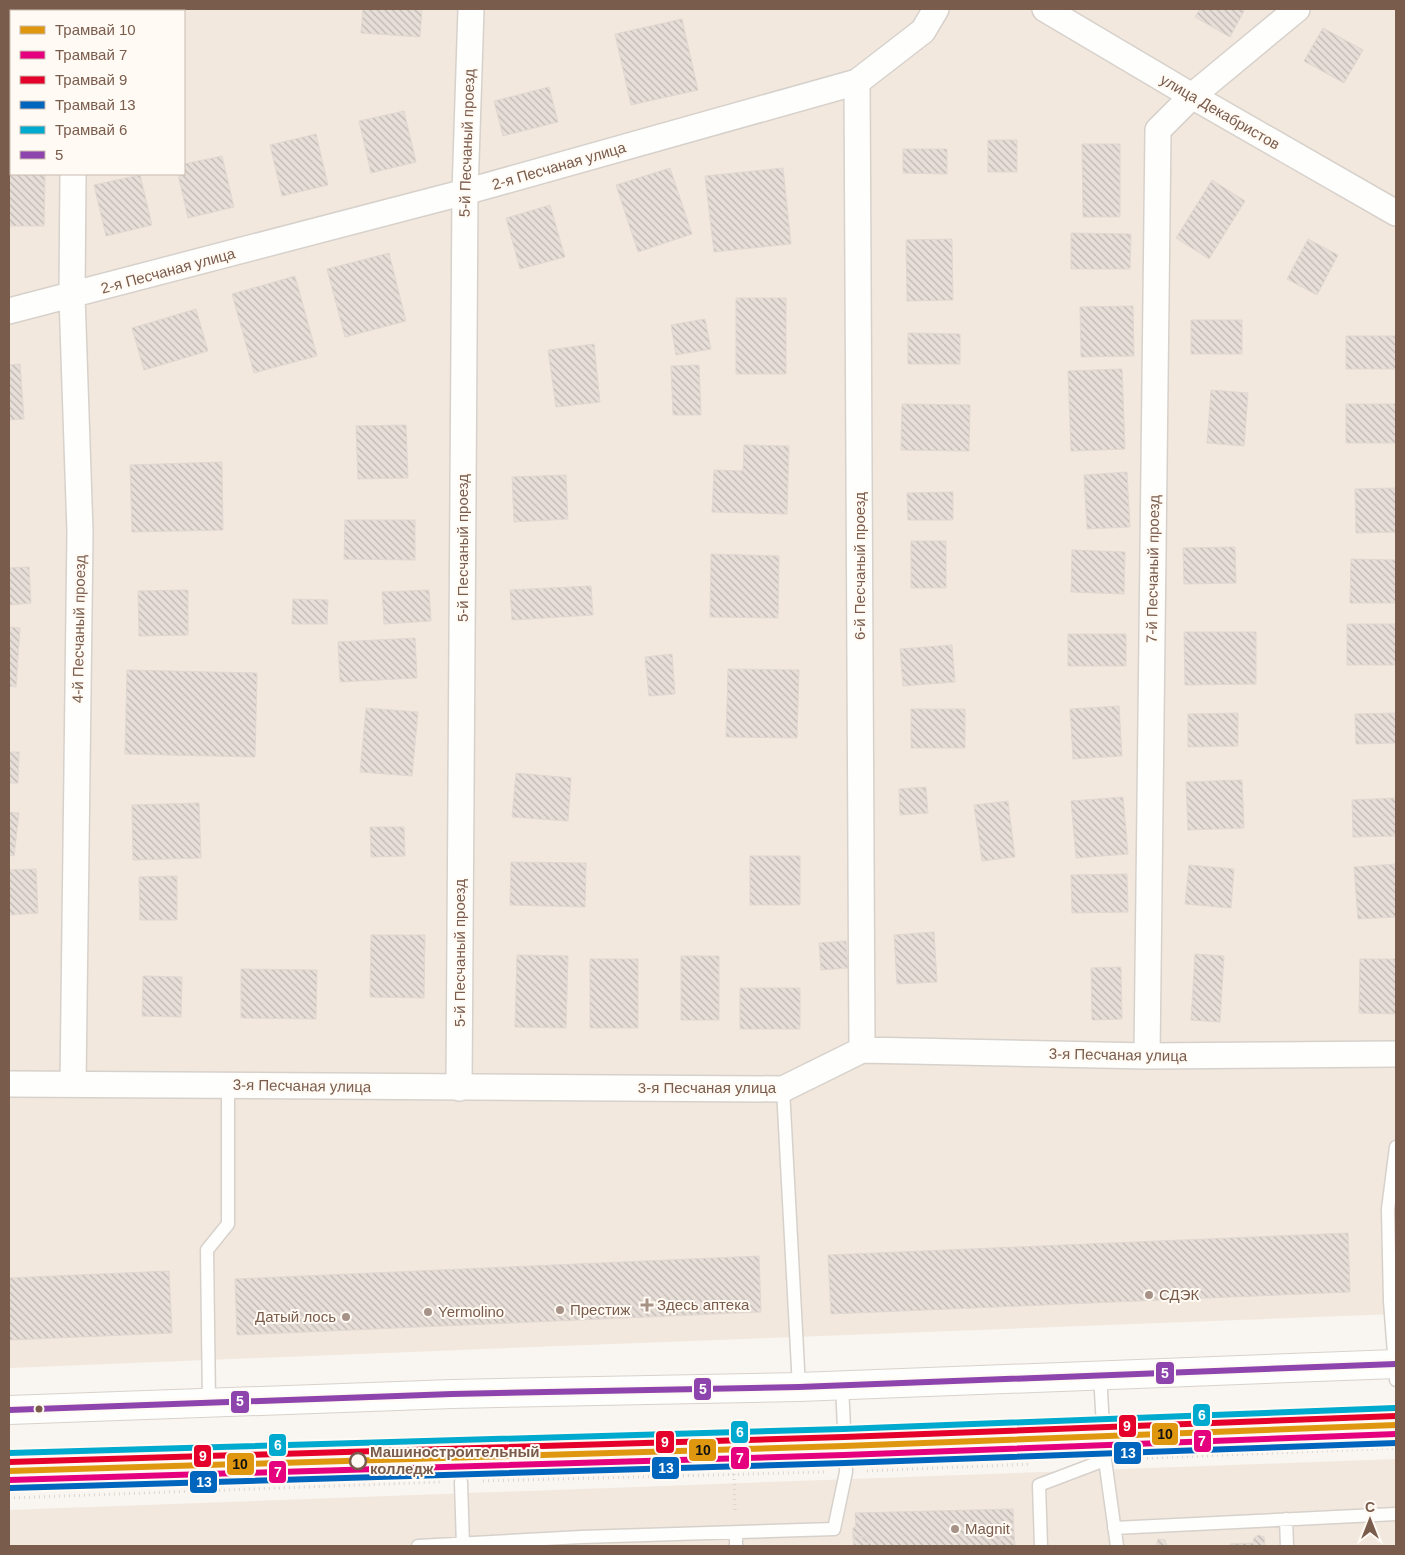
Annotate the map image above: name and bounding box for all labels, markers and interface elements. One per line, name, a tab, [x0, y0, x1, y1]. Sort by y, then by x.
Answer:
legend	[10, 10, 185, 175]
text: Трамвай 10	[55, 21, 136, 38]
text: Трамвай 7	[55, 46, 127, 63]
street label: 5-й Песчаный проезд	[455, 68, 478, 217]
street label: улица Декабристов	[1158, 70, 1283, 153]
text: Трамвай 9	[55, 71, 127, 88]
text: Трамвай 13	[55, 96, 136, 113]
text: Трамвай 6	[55, 121, 127, 138]
street label: 2-я Песчаная улица	[490, 138, 628, 193]
text: 5	[55, 146, 63, 163]
street label: 2-я Песчаная улица	[99, 244, 238, 297]
street label: 5-й Песчаный проезд	[454, 474, 471, 622]
street label: 6-й Песчаный проезд	[851, 492, 868, 640]
street label: 7-й Песчаный проезд	[1143, 494, 1162, 643]
street label: 4-й Песчаный проезд	[69, 554, 88, 703]
street label: 5-й Песчаный проезд	[451, 879, 468, 1027]
street label: 3-я Песчаная улица	[1049, 1045, 1188, 1064]
street label: 3-я Песчаная улица	[233, 1076, 372, 1095]
street label: 3-я Песчаная улица	[638, 1079, 777, 1096]
place label: СДЭК	[1159, 1286, 1199, 1303]
marker: СДЭК	[1143, 1289, 1155, 1301]
place label: Здесь аптека	[657, 1296, 750, 1313]
marker: Здесь аптека	[641, 1299, 653, 1311]
place label: Престиж	[570, 1301, 630, 1318]
place label: Yermolino	[438, 1303, 504, 1320]
marker: Престиж	[554, 1304, 566, 1316]
marker: Yermolino	[422, 1306, 434, 1318]
place label: Датый лось	[255, 1308, 336, 1325]
marker: Датый лось	[340, 1311, 352, 1323]
line badge: 5	[1155, 1361, 1175, 1385]
text: 5	[1161, 1365, 1169, 1381]
line badge: 5	[693, 1377, 712, 1401]
text: 5	[699, 1381, 707, 1397]
line badge: 5	[230, 1390, 250, 1414]
text: 5	[236, 1393, 244, 1409]
line badge: 6	[1192, 1403, 1211, 1427]
unlabelled marker	[34, 1404, 44, 1414]
text: 6	[1198, 1407, 1206, 1423]
line badge: 9	[1118, 1414, 1137, 1438]
text: 9	[1123, 1418, 1131, 1434]
line badge: 6	[730, 1420, 749, 1444]
line badge: 10	[1151, 1422, 1179, 1446]
text: 6	[736, 1424, 744, 1440]
text: 10	[1157, 1426, 1173, 1442]
line badge: 7	[1193, 1429, 1212, 1453]
line badge: 9	[655, 1430, 675, 1454]
line badge: 6	[268, 1433, 287, 1457]
text: 7	[1198, 1433, 1206, 1449]
text: 9	[661, 1434, 669, 1450]
text: 6	[274, 1437, 282, 1453]
line badge: 10	[688, 1438, 717, 1462]
line badge: 13	[1113, 1441, 1142, 1465]
text: 10	[695, 1442, 711, 1458]
place label: Машиностроительный колледж	[370, 1443, 540, 1477]
line badge: 9	[193, 1444, 212, 1468]
text: 13	[1120, 1445, 1136, 1461]
line badge: 7	[730, 1446, 750, 1470]
text: 9	[199, 1448, 207, 1464]
text: 7	[736, 1450, 744, 1466]
line badge: 10	[226, 1452, 255, 1476]
marker: Машиностроительный колледж	[349, 1452, 367, 1470]
text: 10	[232, 1456, 248, 1472]
line badge: 13	[651, 1456, 680, 1480]
line badge: 7	[268, 1460, 287, 1484]
text: 13	[658, 1460, 674, 1476]
text: 7	[274, 1464, 282, 1480]
line badge: 13	[189, 1470, 218, 1494]
text: 13	[196, 1474, 212, 1490]
north arrow	[1345, 1495, 1395, 1545]
text: С	[1365, 1499, 1375, 1515]
place label: Magnit	[965, 1520, 1011, 1537]
marker: Magnit	[949, 1523, 961, 1535]

